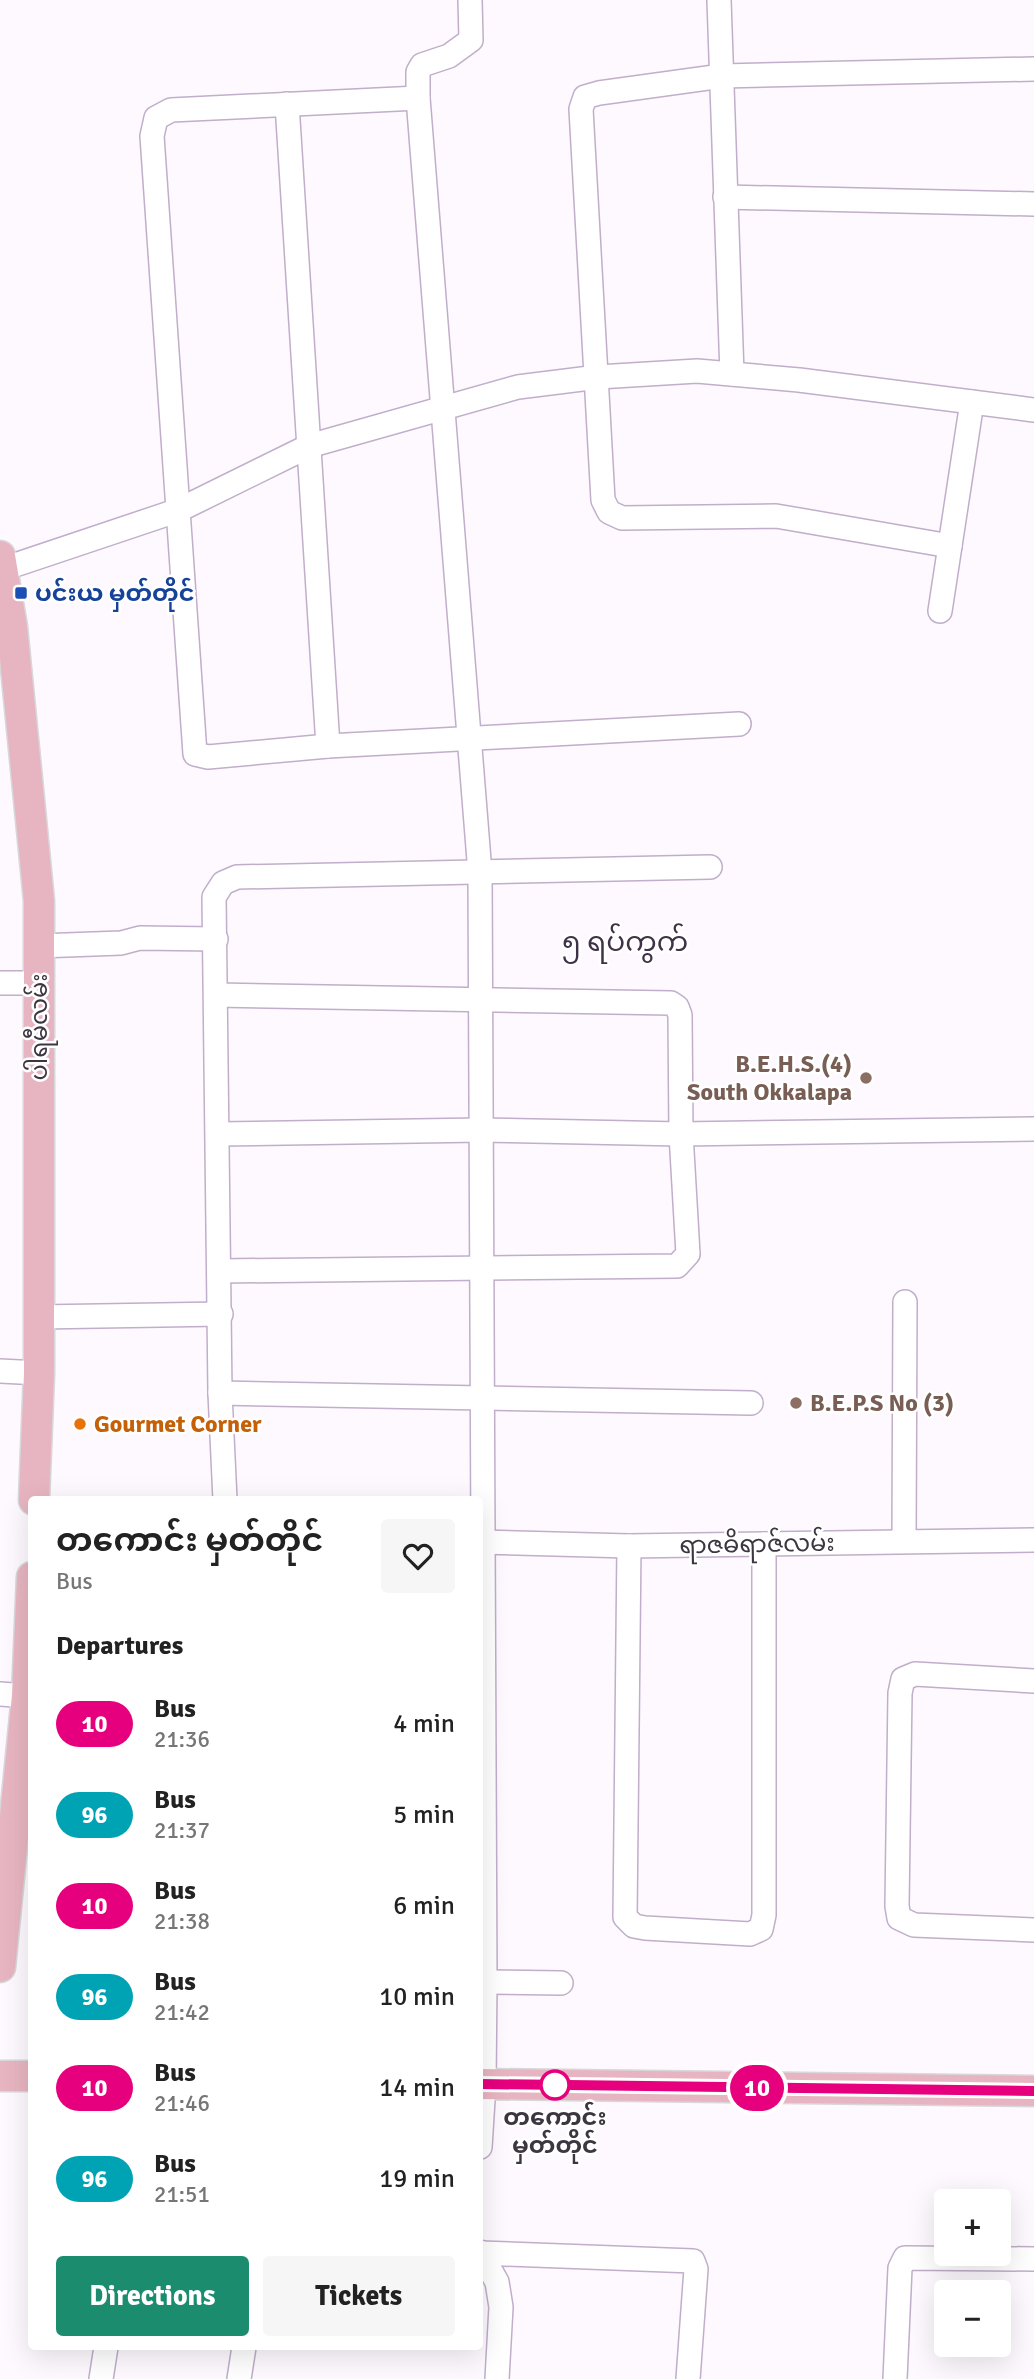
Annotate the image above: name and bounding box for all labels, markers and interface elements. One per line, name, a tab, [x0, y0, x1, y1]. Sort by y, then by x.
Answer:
place label: ပင်းယ မှတ်တိုင်	[35, 577, 195, 612]
marker: ပင်းယ မှတ်တိုင်	[13, 585, 29, 601]
district label: ၅ ရပ်ကွက်	[562, 923, 688, 964]
street label: ပါရမီလမ်း	[23, 974, 58, 1080]
place label: B.E.H.S.(4) South Okkalapa	[687, 1049, 852, 1107]
marker: B.E.H.S.(4) South Okkalapa	[858, 1070, 874, 1086]
place label: B.E.P.S No (3)	[810, 1388, 954, 1418]
marker: B.E.P.S No (3)	[788, 1395, 804, 1411]
place label: Gourmet Corner	[94, 1409, 262, 1439]
marker: Gourmet Corner	[72, 1416, 88, 1432]
button: heart	[381, 1519, 455, 1593]
text: တကောင်း မှတ်တိုင်	[56, 1520, 323, 1561]
street label: ရာဇဓိရာဇ်လမ်း	[679, 1527, 835, 1564]
text: Bus	[56, 1567, 93, 1596]
text: Departures	[56, 1630, 183, 1662]
text: Bus	[154, 1693, 196, 1725]
text: 4 min	[393, 1708, 455, 1740]
text: 10	[82, 1709, 107, 1739]
text: 21:36	[154, 1725, 210, 1754]
text: Bus	[154, 1784, 196, 1816]
text: 5 min	[393, 1799, 455, 1831]
text: 96	[82, 1800, 107, 1830]
text: 21:37	[154, 1816, 210, 1845]
text: Bus	[154, 1875, 196, 1907]
text: 6 min	[393, 1890, 455, 1922]
text: 10	[82, 1891, 107, 1921]
text: 21:38	[154, 1907, 210, 1936]
text: Bus	[154, 1966, 196, 1998]
text: 10 min	[379, 1981, 455, 2013]
text: 96	[82, 1982, 107, 2012]
text: 21:42	[154, 1998, 210, 2027]
text: Bus	[154, 2057, 196, 2089]
line badge: 10	[726, 2065, 788, 2111]
marker: တကောင်း မှတ်တိုင်	[540, 2070, 570, 2100]
text: 14 min	[379, 2072, 455, 2104]
text: 10	[82, 2073, 107, 2103]
text: 10	[744, 2073, 770, 2103]
text: 21:46	[154, 2089, 210, 2118]
place label: တကောင်း မှတ်တိုင်	[503, 2101, 607, 2164]
text: Bus	[154, 2148, 196, 2180]
text: 19 min	[379, 2163, 455, 2195]
text: 96	[82, 2164, 107, 2194]
text: 21:51	[154, 2180, 210, 2209]
map controls	[934, 2189, 1011, 2357]
button: +	[934, 2189, 1011, 2266]
button: Directions	[56, 2256, 249, 2336]
button: Tickets	[263, 2256, 455, 2336]
button: −	[934, 2280, 1011, 2357]

